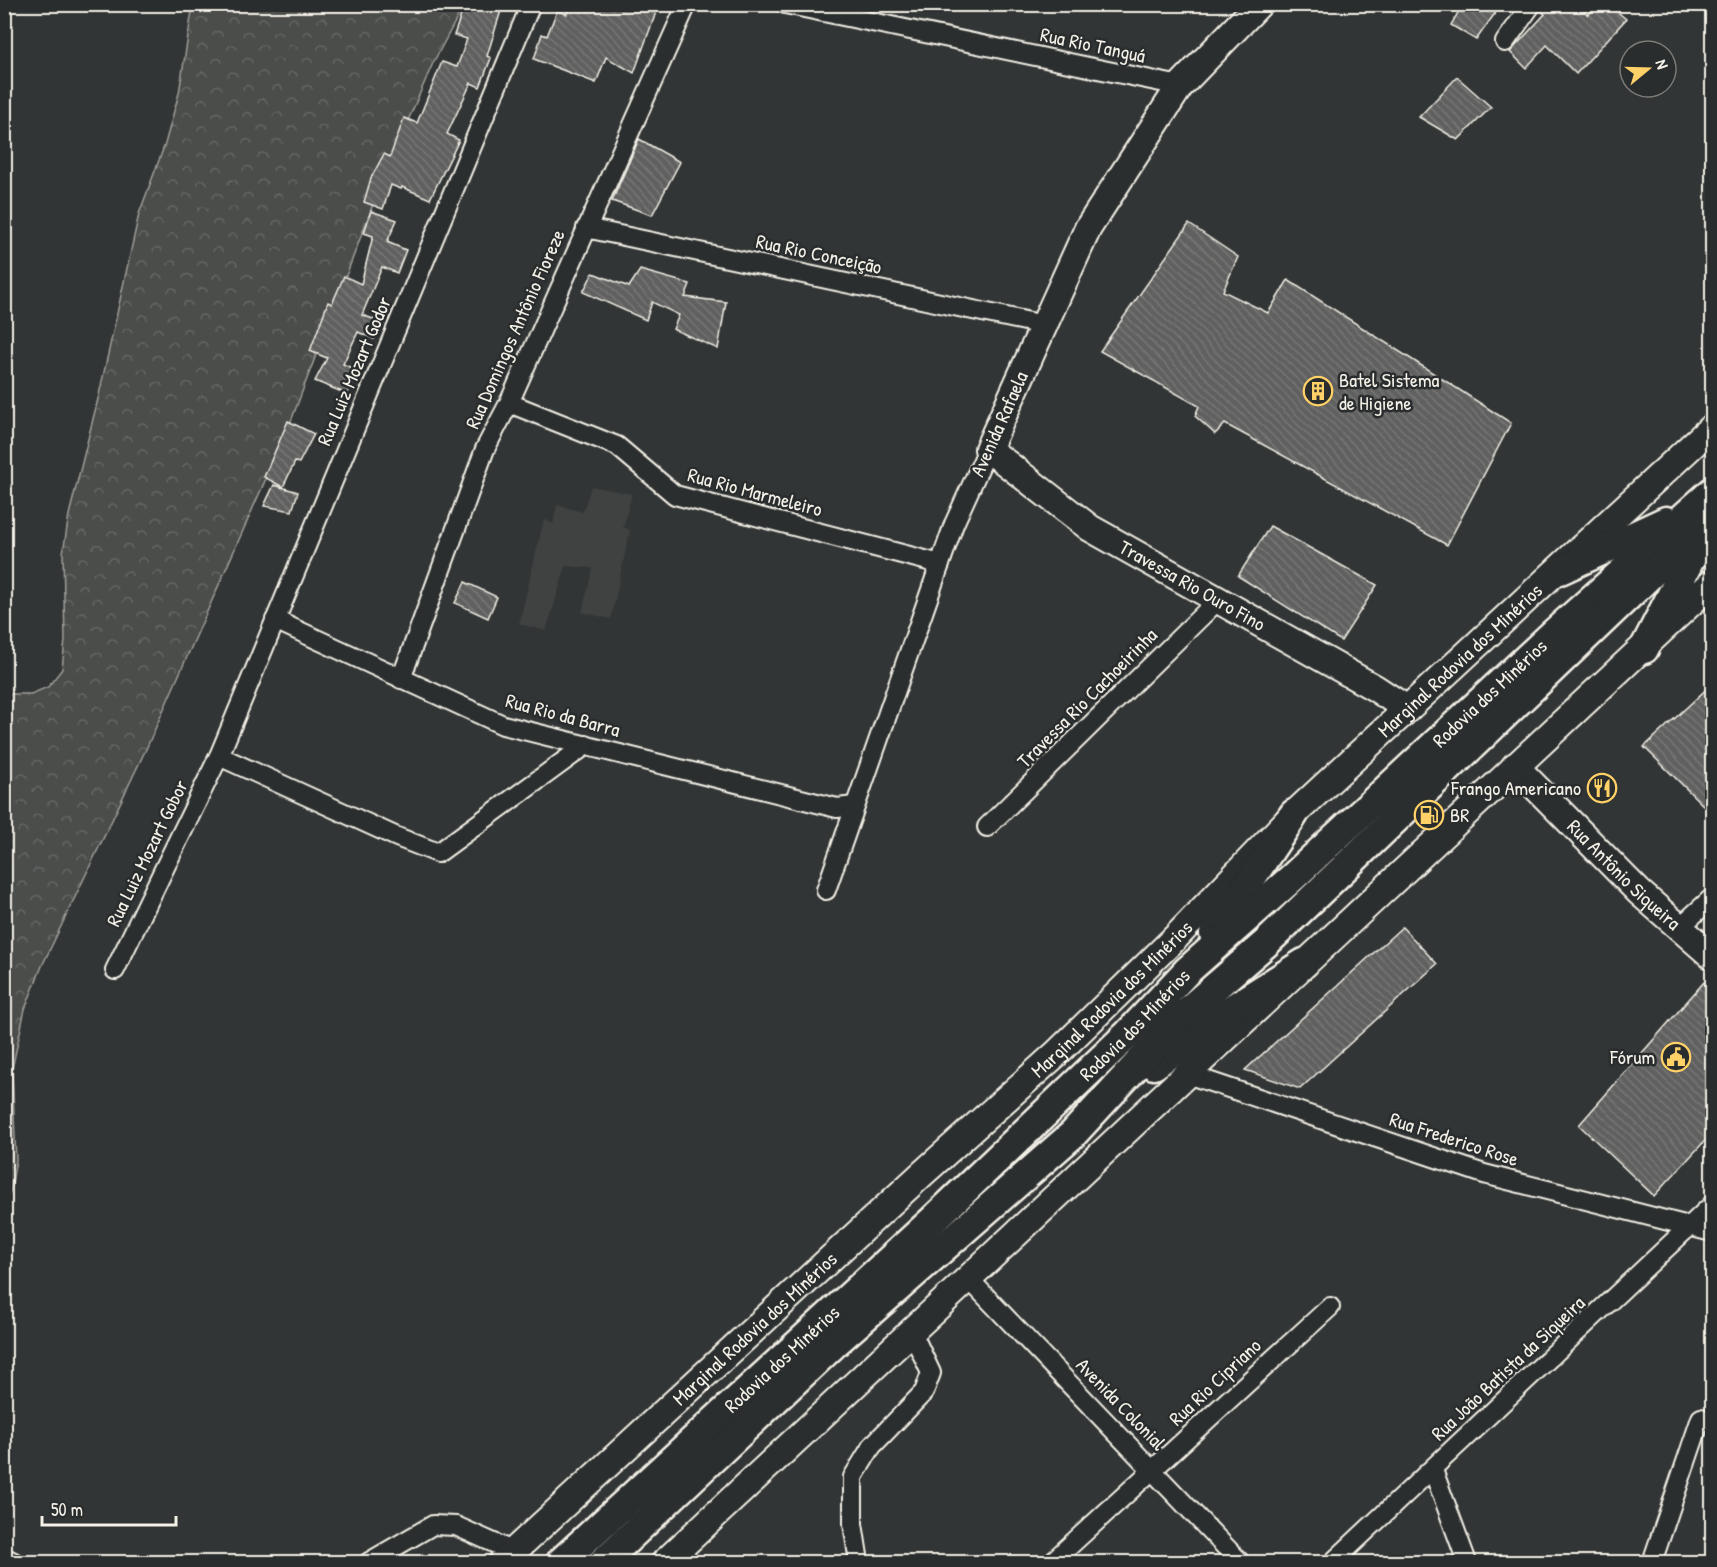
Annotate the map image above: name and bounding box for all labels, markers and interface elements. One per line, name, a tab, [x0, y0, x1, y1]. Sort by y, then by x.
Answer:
street label: Rua Rio Tanguá	[1038, 20, 1148, 69]
north arrow	[1618, 39, 1678, 99]
text: N	[1650, 57, 1674, 72]
street label: Rua Domingos Antônio Fioreze	[458, 225, 571, 433]
street label: Rua Rio Conceição	[754, 227, 884, 280]
street label: Rua Luiz Mozart Godor	[310, 292, 397, 449]
place label: Batel Sistema de Higiene	[1339, 366, 1440, 416]
street label: Avenida Rafaela	[963, 367, 1034, 481]
building icon: Batel Sistema de Higiene	[1302, 375, 1334, 407]
street label: Rua Rio Marmeleiro	[685, 461, 825, 522]
street label: Travessa Rio Ouro Fino	[1115, 533, 1271, 637]
street label: Marginal Rodovia dos Minérios	[1372, 580, 1548, 742]
street label: Travessa Rio Cachoeirinha	[1011, 622, 1163, 774]
street label: Rodovia dos Minérios	[1427, 634, 1551, 752]
street label: Rua Rio da Barra	[503, 686, 623, 743]
restaurant icon: Frango Americano	[1586, 772, 1618, 804]
place label: Frango Americano	[1450, 774, 1581, 801]
street label: Rua Luiz Mozart Gobor	[99, 775, 194, 931]
fuel station icon: BR	[1413, 799, 1445, 831]
place label: BR	[1450, 801, 1469, 828]
street label: Rua Antônio Siqueira	[1562, 813, 1687, 936]
street label: Marginal Rodovia dos Minérios	[1025, 915, 1197, 1081]
street label: Rodovia dos Minérios	[1073, 964, 1195, 1086]
public building icon: Fórum	[1660, 1041, 1692, 1073]
place label: Fórum	[1609, 1043, 1655, 1070]
street label: Rua Frederico Rose	[1386, 1105, 1522, 1172]
street label: Marginal Rodovia dos Minérios	[667, 1248, 843, 1410]
street label: Rua João Batista da Siqueira	[1425, 1289, 1590, 1446]
street label: Rodovia dos Minérios	[719, 1299, 843, 1417]
street label: Rua Rio Cipriano	[1163, 1332, 1267, 1431]
street label: Avenida Colonial	[1070, 1352, 1173, 1456]
scale bar	[42, 1489, 176, 1527]
text: 50 m	[51, 1497, 83, 1522]

